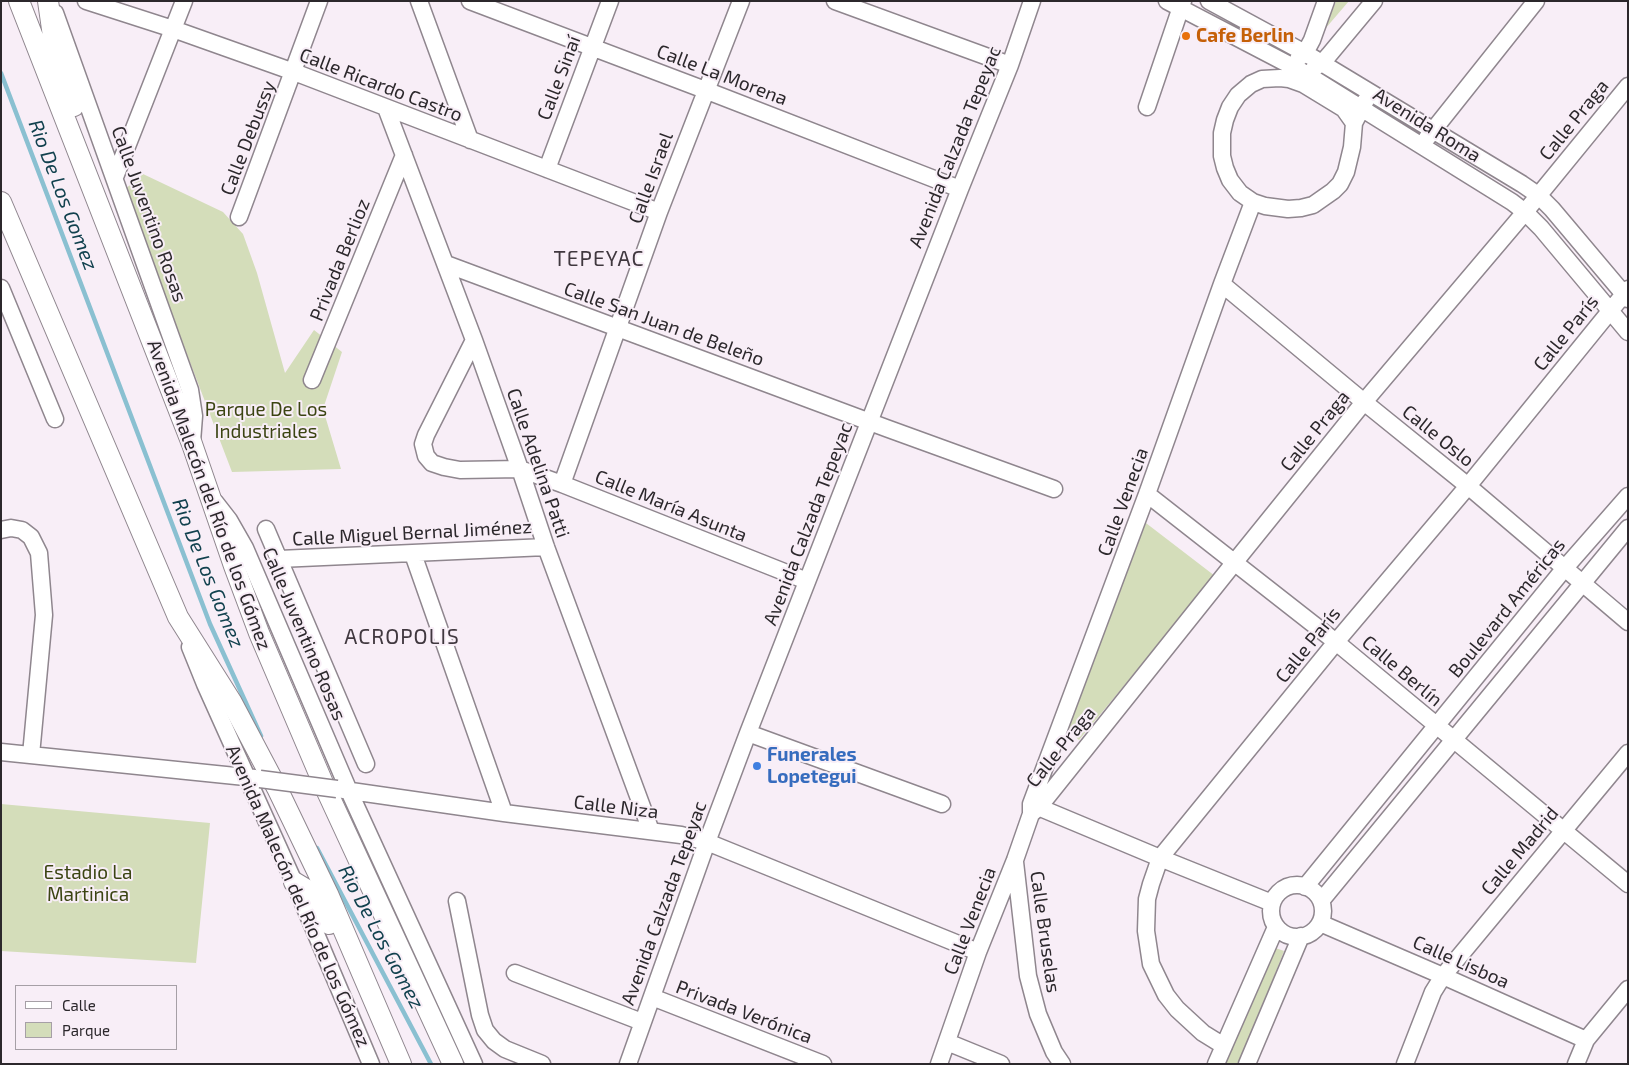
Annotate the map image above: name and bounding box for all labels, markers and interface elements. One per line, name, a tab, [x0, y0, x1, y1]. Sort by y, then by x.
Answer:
place label: Cafe Berlin	[1196, 25, 1294, 47]
marker: Cafe Berlin	[1180, 30, 1192, 42]
street label: Calle Sinaí	[532, 33, 586, 123]
street label: Calle La Morena	[654, 40, 790, 110]
street label: Calle Ricardo Castro	[296, 43, 466, 127]
street label: Avenida Calzada Tepeyac	[904, 43, 1006, 251]
street label: Calle Praga	[1535, 75, 1613, 165]
street label: Calle Debussy	[216, 78, 280, 198]
street label: Avenida Roma	[1369, 83, 1485, 167]
water label: Rio De Los Gomez	[23, 116, 103, 274]
street label: Calle Juventino Rosas	[107, 123, 191, 305]
street label: Calle Israel	[624, 129, 678, 227]
street label: Privada Berlioz	[305, 195, 375, 325]
district label: TEPEYAC	[553, 246, 645, 272]
street label: Calle San Juan de Beleño	[561, 277, 767, 371]
street label: Calle París	[1529, 291, 1603, 375]
street label: Avenida Malecón del Río de los Gómez	[142, 337, 276, 653]
street label: Calle Adelina Patti	[502, 385, 574, 541]
street label: Calle Praga	[1276, 386, 1354, 476]
park label: Parque De Los Industriales	[205, 399, 327, 443]
street label: Calle Oslo	[1397, 400, 1479, 472]
street label: Avenida Calzada Tepeyac	[759, 419, 857, 629]
street label: Calle Venecia	[1093, 445, 1153, 559]
street label: Calle María Asunta	[592, 465, 750, 547]
water label: Rio De Los Gomez	[167, 495, 249, 651]
street label: Calle Miguel Bernal Jiménez	[292, 515, 532, 551]
street label: Boulevard Américas	[1444, 534, 1570, 682]
street label: Calle Juventino Rosas	[257, 544, 351, 724]
street label: Calle París	[1271, 603, 1345, 687]
district label: ACROPOLIS	[343, 624, 461, 650]
street label: Calle Berlín	[1357, 631, 1447, 711]
street label: Calle Praga	[1022, 702, 1100, 792]
street label: Avenida Malecón del Río de los Gómez	[221, 741, 375, 1051]
place label: Funerales Lopetegui	[767, 744, 857, 788]
marker: Funerales Lopetegui	[751, 760, 763, 772]
street label: Calle Niza	[572, 790, 660, 824]
street label: Avenida Calzada Tepeyac	[616, 798, 712, 1008]
street label: Calle Madrid	[1476, 802, 1564, 900]
water label: Rio De Los Gomez	[333, 861, 429, 1013]
park label: Estadio La Martinica	[44, 862, 132, 906]
street label: Calle Venecia	[939, 864, 1001, 978]
street label: Calle Bruselas	[1025, 870, 1065, 994]
street label: Calle Lisboa	[1409, 931, 1513, 993]
street label: Privada Verónica	[673, 976, 815, 1048]
legend	[15, 985, 178, 1050]
text: Calle	[62, 996, 96, 1014]
text: Parque	[62, 1021, 110, 1039]

